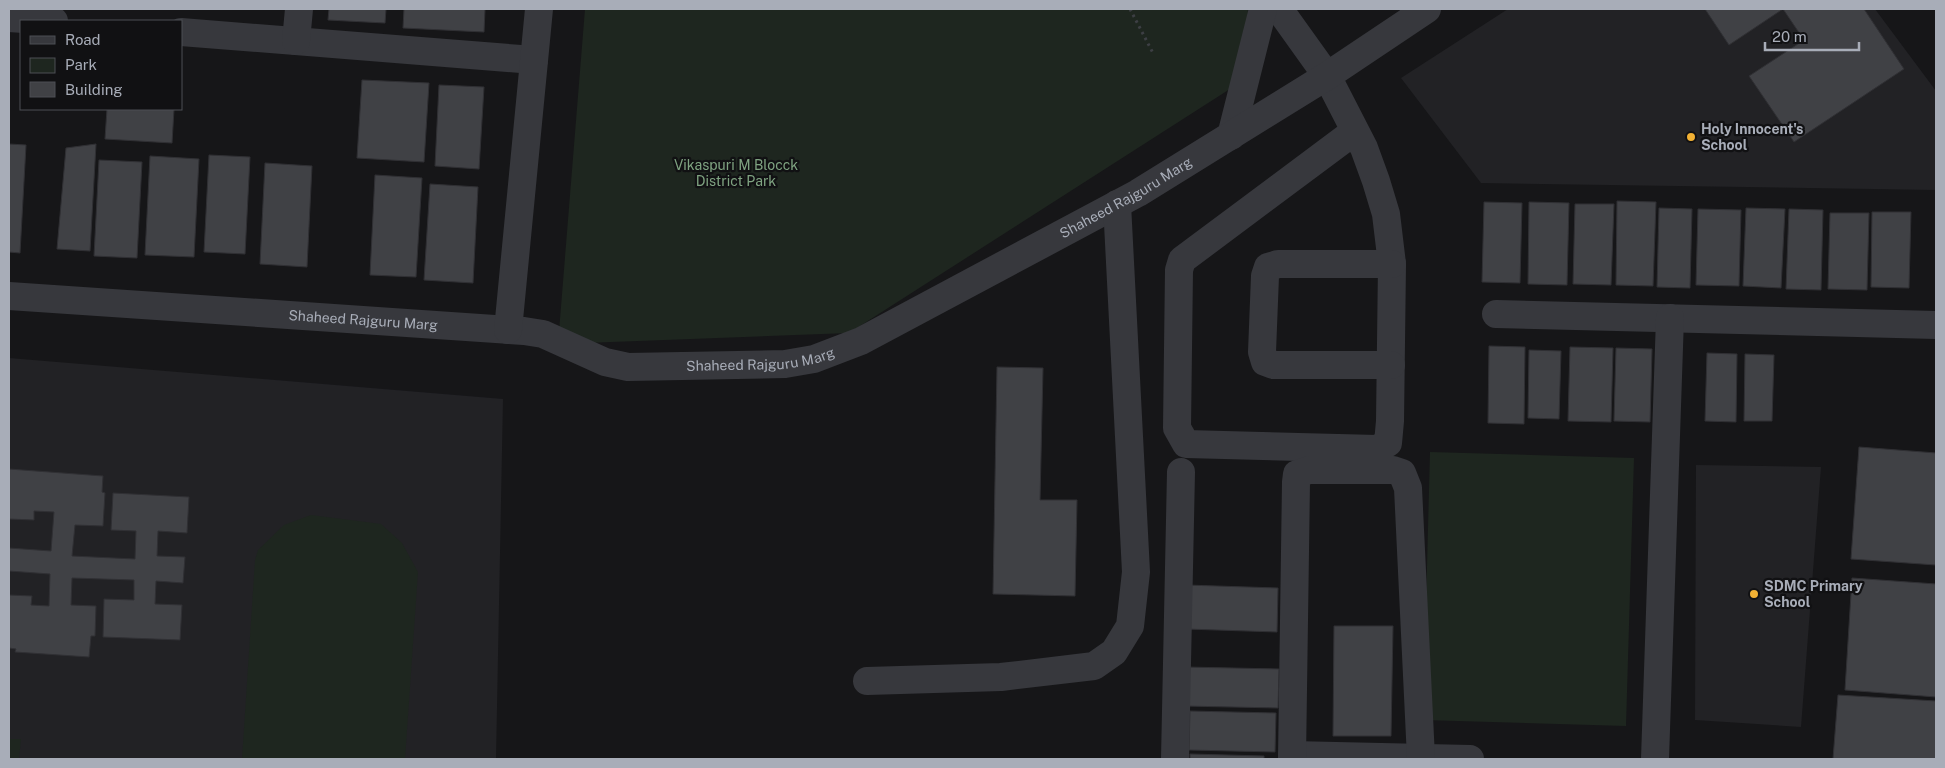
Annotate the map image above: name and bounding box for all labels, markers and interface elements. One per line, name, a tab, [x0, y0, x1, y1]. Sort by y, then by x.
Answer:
legend	[20, 20, 182, 110]
scale bar	[1765, 20, 1859, 52]
text: 20 m	[1772, 28, 1807, 45]
text: Road	[65, 31, 101, 48]
text: Park	[65, 56, 97, 73]
text: Building	[65, 81, 123, 98]
place label: Holy Innocent's School	[1701, 121, 1803, 153]
marker: Holy Innocent's School	[1685, 131, 1697, 143]
street label: Shaheed Rajguru Marg	[1057, 153, 1195, 241]
park label: Vikaspuri M Blocck District Park	[674, 157, 798, 189]
street label: Shaheed Rajguru Marg	[288, 307, 439, 333]
street label: Shaheed Rajguru Marg	[686, 344, 837, 374]
place label: SDMC Primary School	[1764, 578, 1863, 610]
marker: SDMC Primary School	[1748, 588, 1760, 600]

